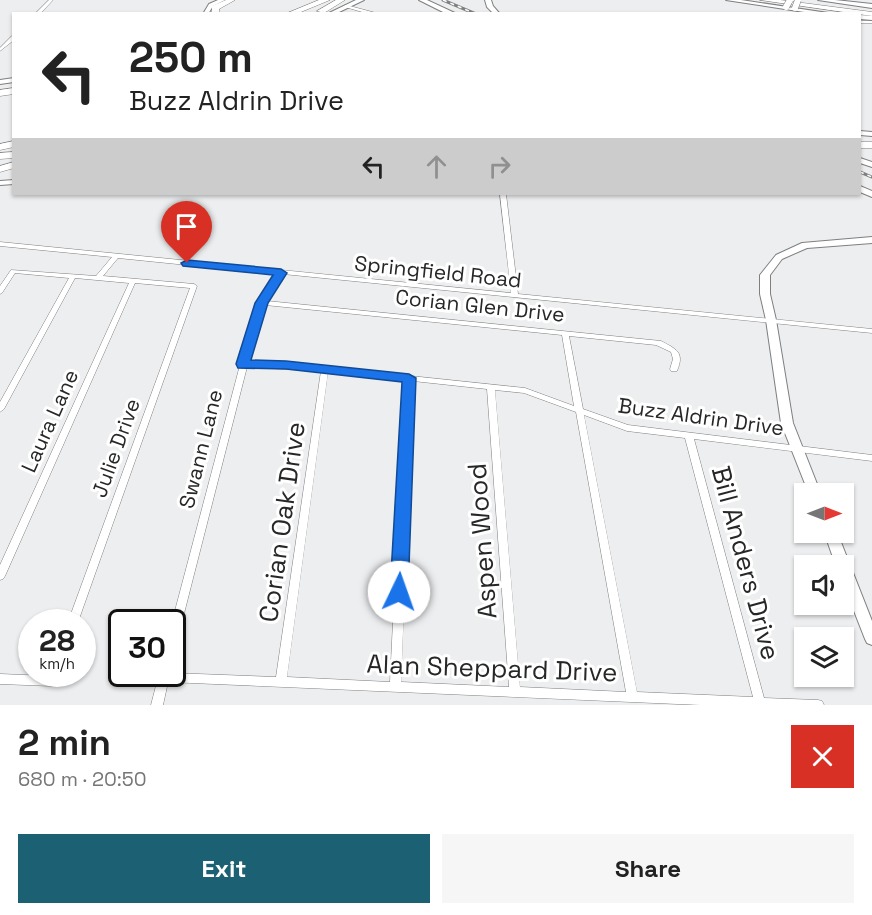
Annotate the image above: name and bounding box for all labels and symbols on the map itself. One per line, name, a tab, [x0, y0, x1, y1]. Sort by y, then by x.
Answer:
pin	[161, 201, 212, 263]
street label: Springfield Road	[353, 249, 523, 294]
street label: Corian Glen Drive	[394, 283, 566, 328]
street label: Laura Lane	[15, 365, 84, 477]
street label: Swann Lane	[173, 387, 228, 511]
street label: Buzz Aldrin Drive	[616, 391, 786, 442]
street label: Julie Drive	[85, 395, 146, 501]
street label: Corian Oak Drive	[251, 420, 313, 624]
street label: Aspen Wood	[460, 462, 504, 620]
street label: Bill Anders Drive	[704, 462, 788, 664]
north arrow	[794, 483, 854, 543]
position arrow	[367, 560, 431, 624]
speed limit sign: 30	[108, 609, 186, 687]
street label: Alan Sheppard Drive	[366, 647, 618, 689]

